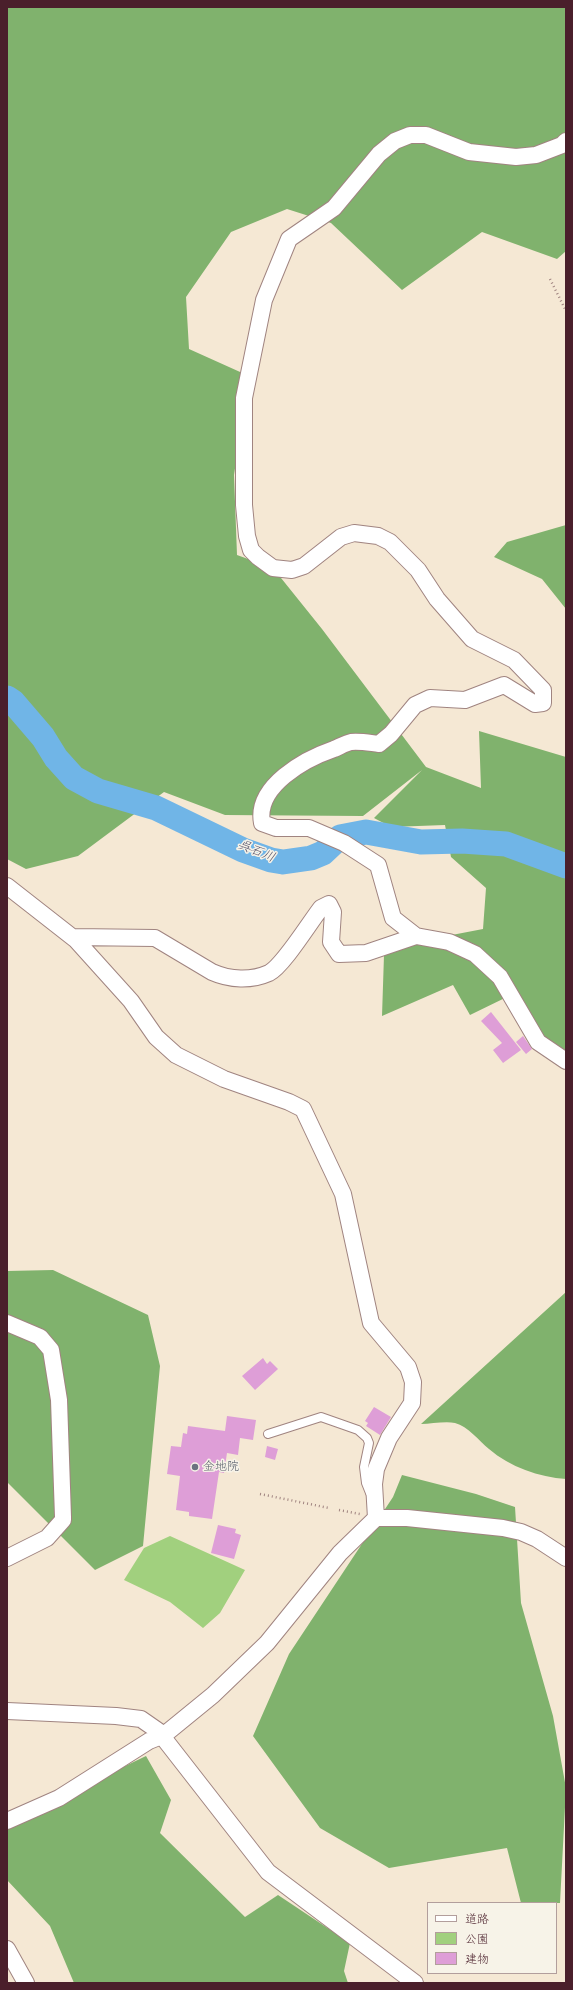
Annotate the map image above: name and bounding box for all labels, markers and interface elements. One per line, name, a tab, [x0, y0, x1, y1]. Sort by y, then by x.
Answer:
water label: 呉石川	[235, 837, 277, 867]
place label: 金地院	[203, 1460, 239, 1474]
marker: 金地院	[190, 1462, 200, 1472]
legend	[427, 1902, 557, 1974]
text: 道路	[465, 1911, 489, 1928]
text: 公園	[465, 1931, 489, 1948]
text: 建物	[465, 1951, 489, 1968]

